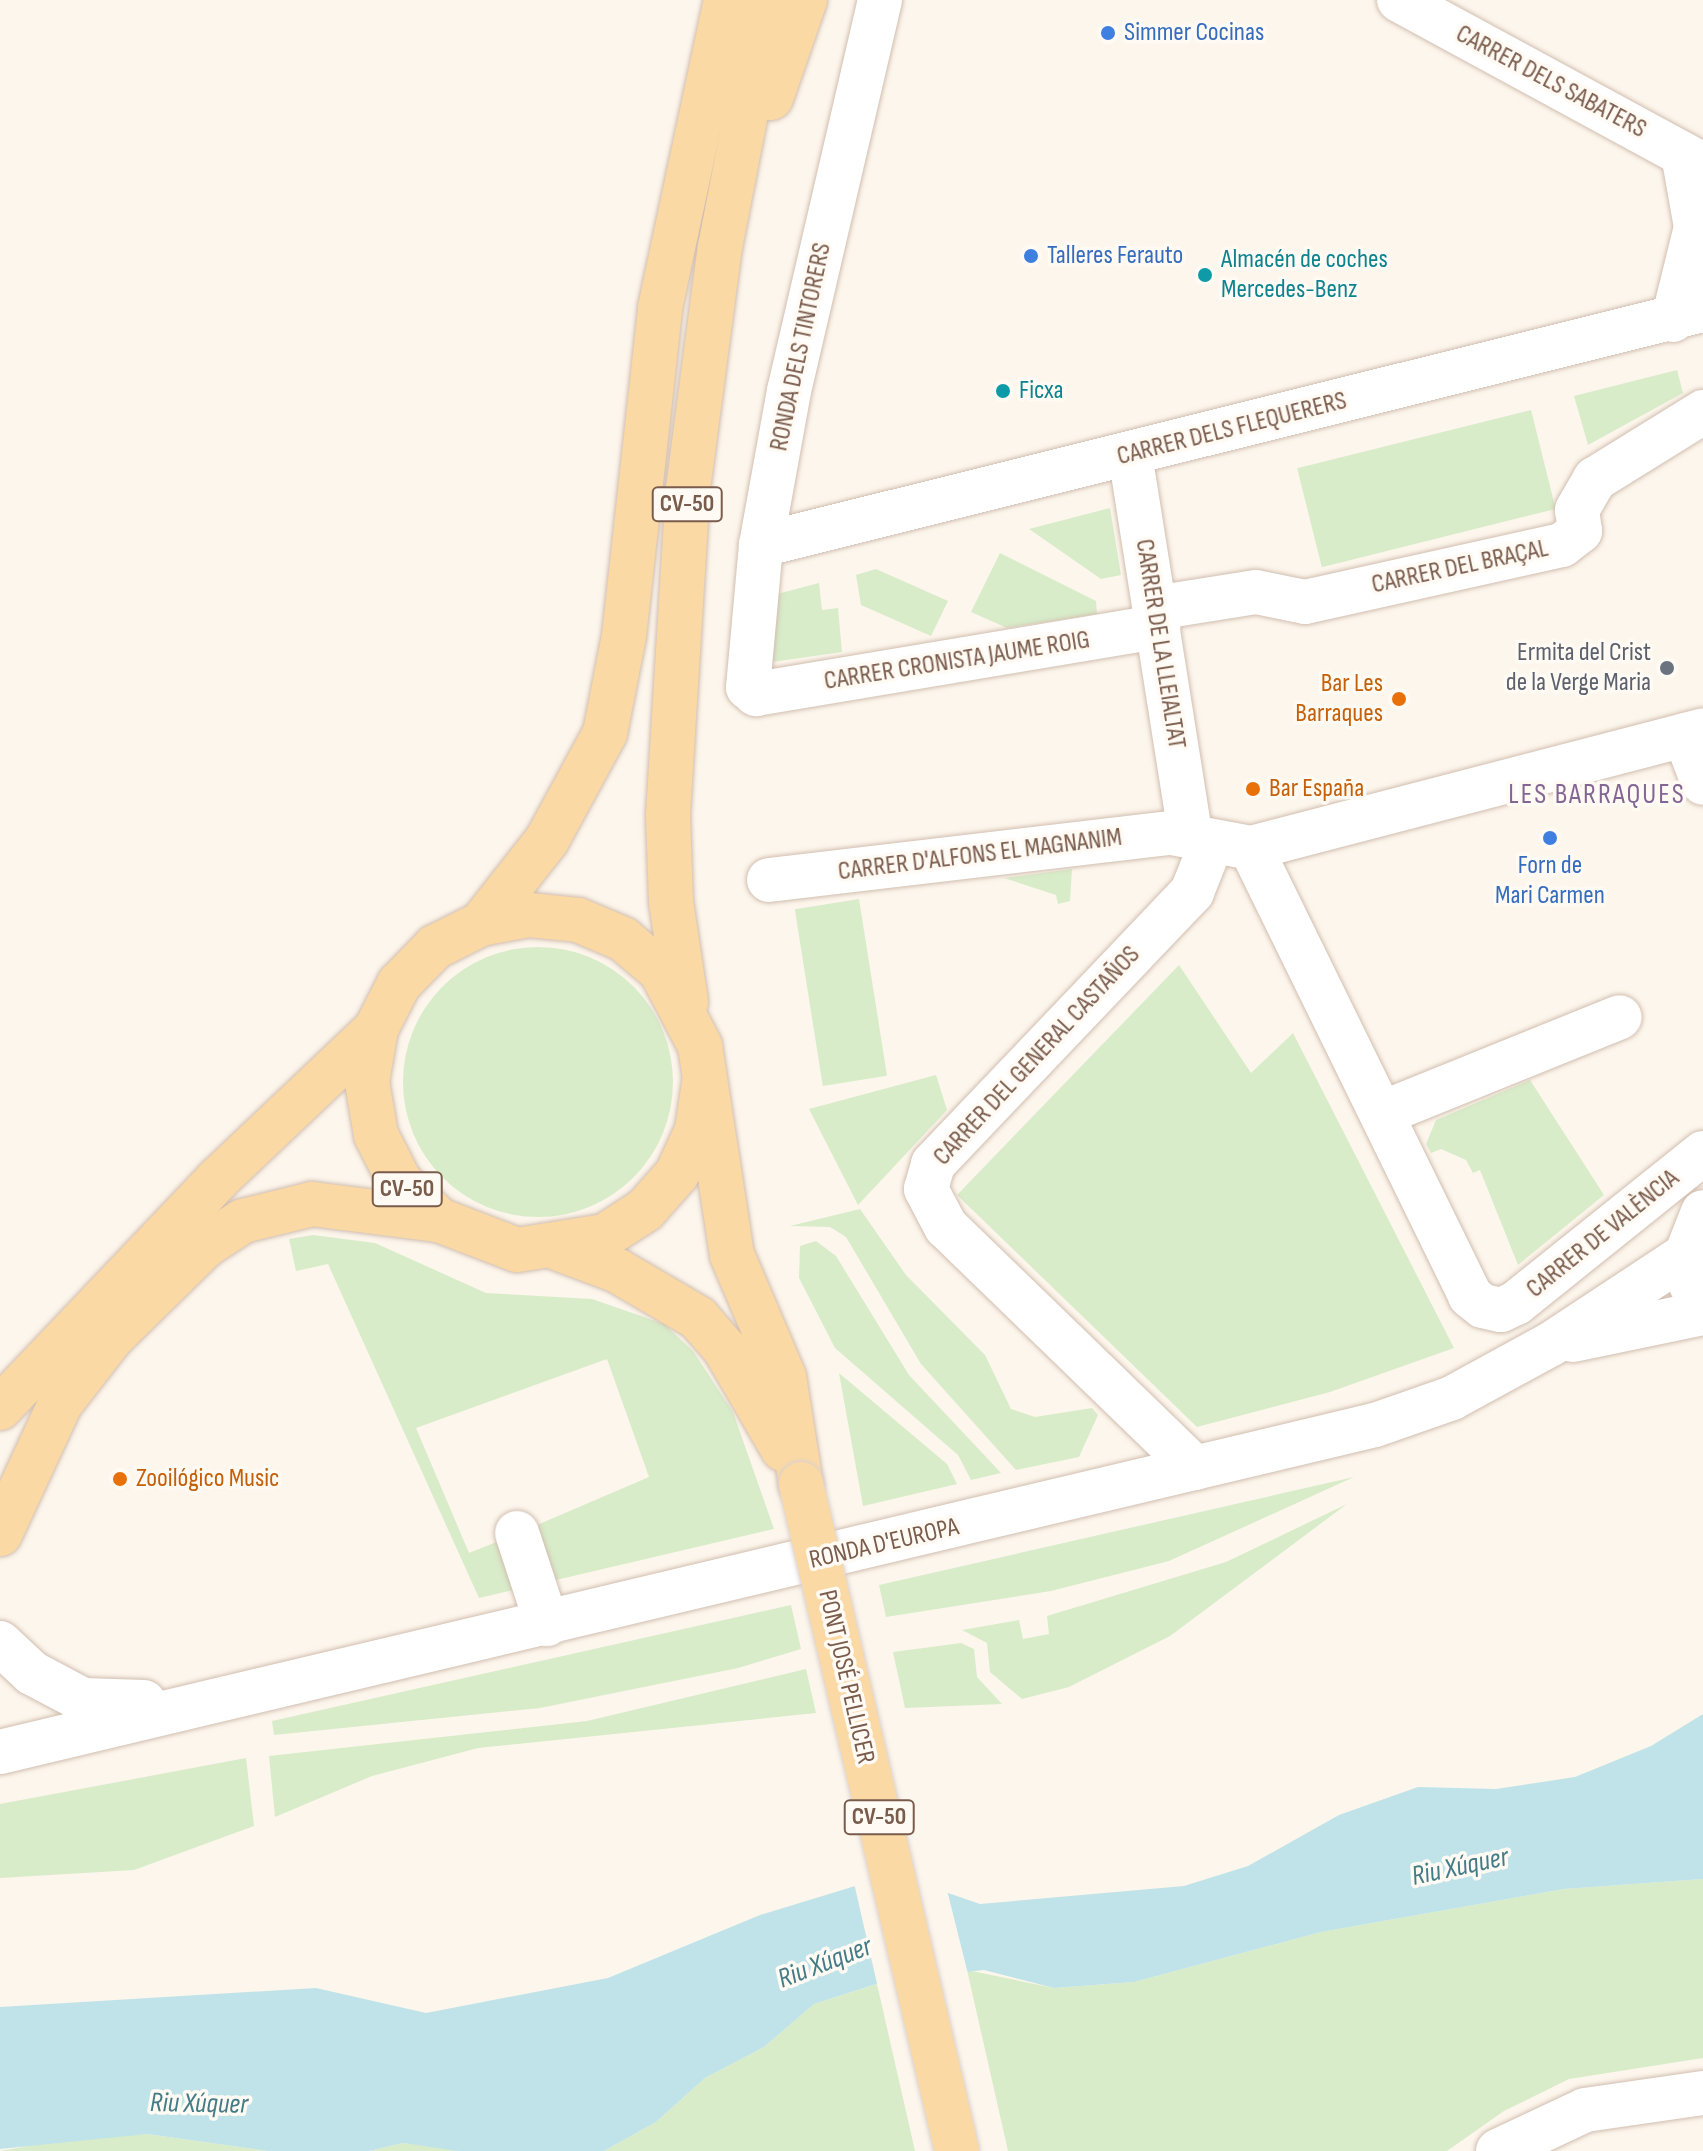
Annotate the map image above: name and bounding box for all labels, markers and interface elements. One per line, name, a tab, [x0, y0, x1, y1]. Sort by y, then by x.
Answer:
place label: Simmer Cocinas	[1124, 17, 1264, 49]
street label: CARRER DELS SABATERS	[1450, 19, 1652, 145]
marker: Simmer Cocinas	[1099, 24, 1117, 42]
street label: RONDA DELS TINTORERS	[764, 240, 838, 454]
place label: Talleres Ferauto	[1047, 240, 1183, 272]
place label: Almacén de coches Mercedes-Benz	[1221, 244, 1388, 306]
marker: Talleres Ferauto	[1022, 247, 1040, 265]
marker: Almacén de coches Mercedes-Benz	[1196, 266, 1214, 284]
place label: Ficxa	[1019, 375, 1064, 407]
marker: Ficxa	[994, 382, 1012, 400]
street label: CARRER DELS FLEQUERERS	[1114, 385, 1350, 473]
road number: CV-50	[651, 484, 723, 524]
street label: CARRER DEL BRAÇAL	[1369, 533, 1551, 601]
street label: CARRER DE LA LLEIALTAT	[1128, 537, 1192, 751]
street label: CARRER CRONISTA JAUME ROIG	[822, 625, 1092, 697]
place label: Ermita del Crist de la Verge Maria	[1506, 637, 1651, 698]
marker: Ermita del Crist de la Verge Maria	[1658, 659, 1676, 677]
place label: Bar Les Barraques	[1295, 668, 1383, 730]
marker: Bar Les Barraques	[1390, 690, 1408, 708]
place label: Bar España	[1269, 773, 1364, 805]
district label: LES BARRAQUES	[1508, 778, 1686, 812]
marker: Bar España	[1244, 780, 1262, 798]
street label: CARRER D'ALFONS EL MAGNANIM	[836, 822, 1124, 888]
marker: Forn de Mari Carmen	[1541, 829, 1559, 847]
place label: Forn de Mari Carmen	[1495, 850, 1605, 912]
street label: CARRER DEL GENERAL CASTAÑOS	[927, 940, 1147, 1172]
street label: CARRER DE VALÈNCIA	[1521, 1163, 1685, 1305]
road number: CV-50	[371, 1169, 443, 1209]
place label: Zooilógico Music	[136, 1463, 280, 1495]
marker: Zooilógico Music	[111, 1470, 129, 1488]
street label: RONDA D'EUROPA	[806, 1512, 962, 1576]
street label: PONT JOSÉ PELLICER	[811, 1587, 881, 1767]
road number: CV-50	[843, 1797, 915, 1837]
water label: Riu Xúquer	[1409, 1840, 1511, 1894]
water label: Riu Xúquer	[773, 1930, 877, 1996]
water label: Riu Xúquer	[150, 2086, 248, 2122]

